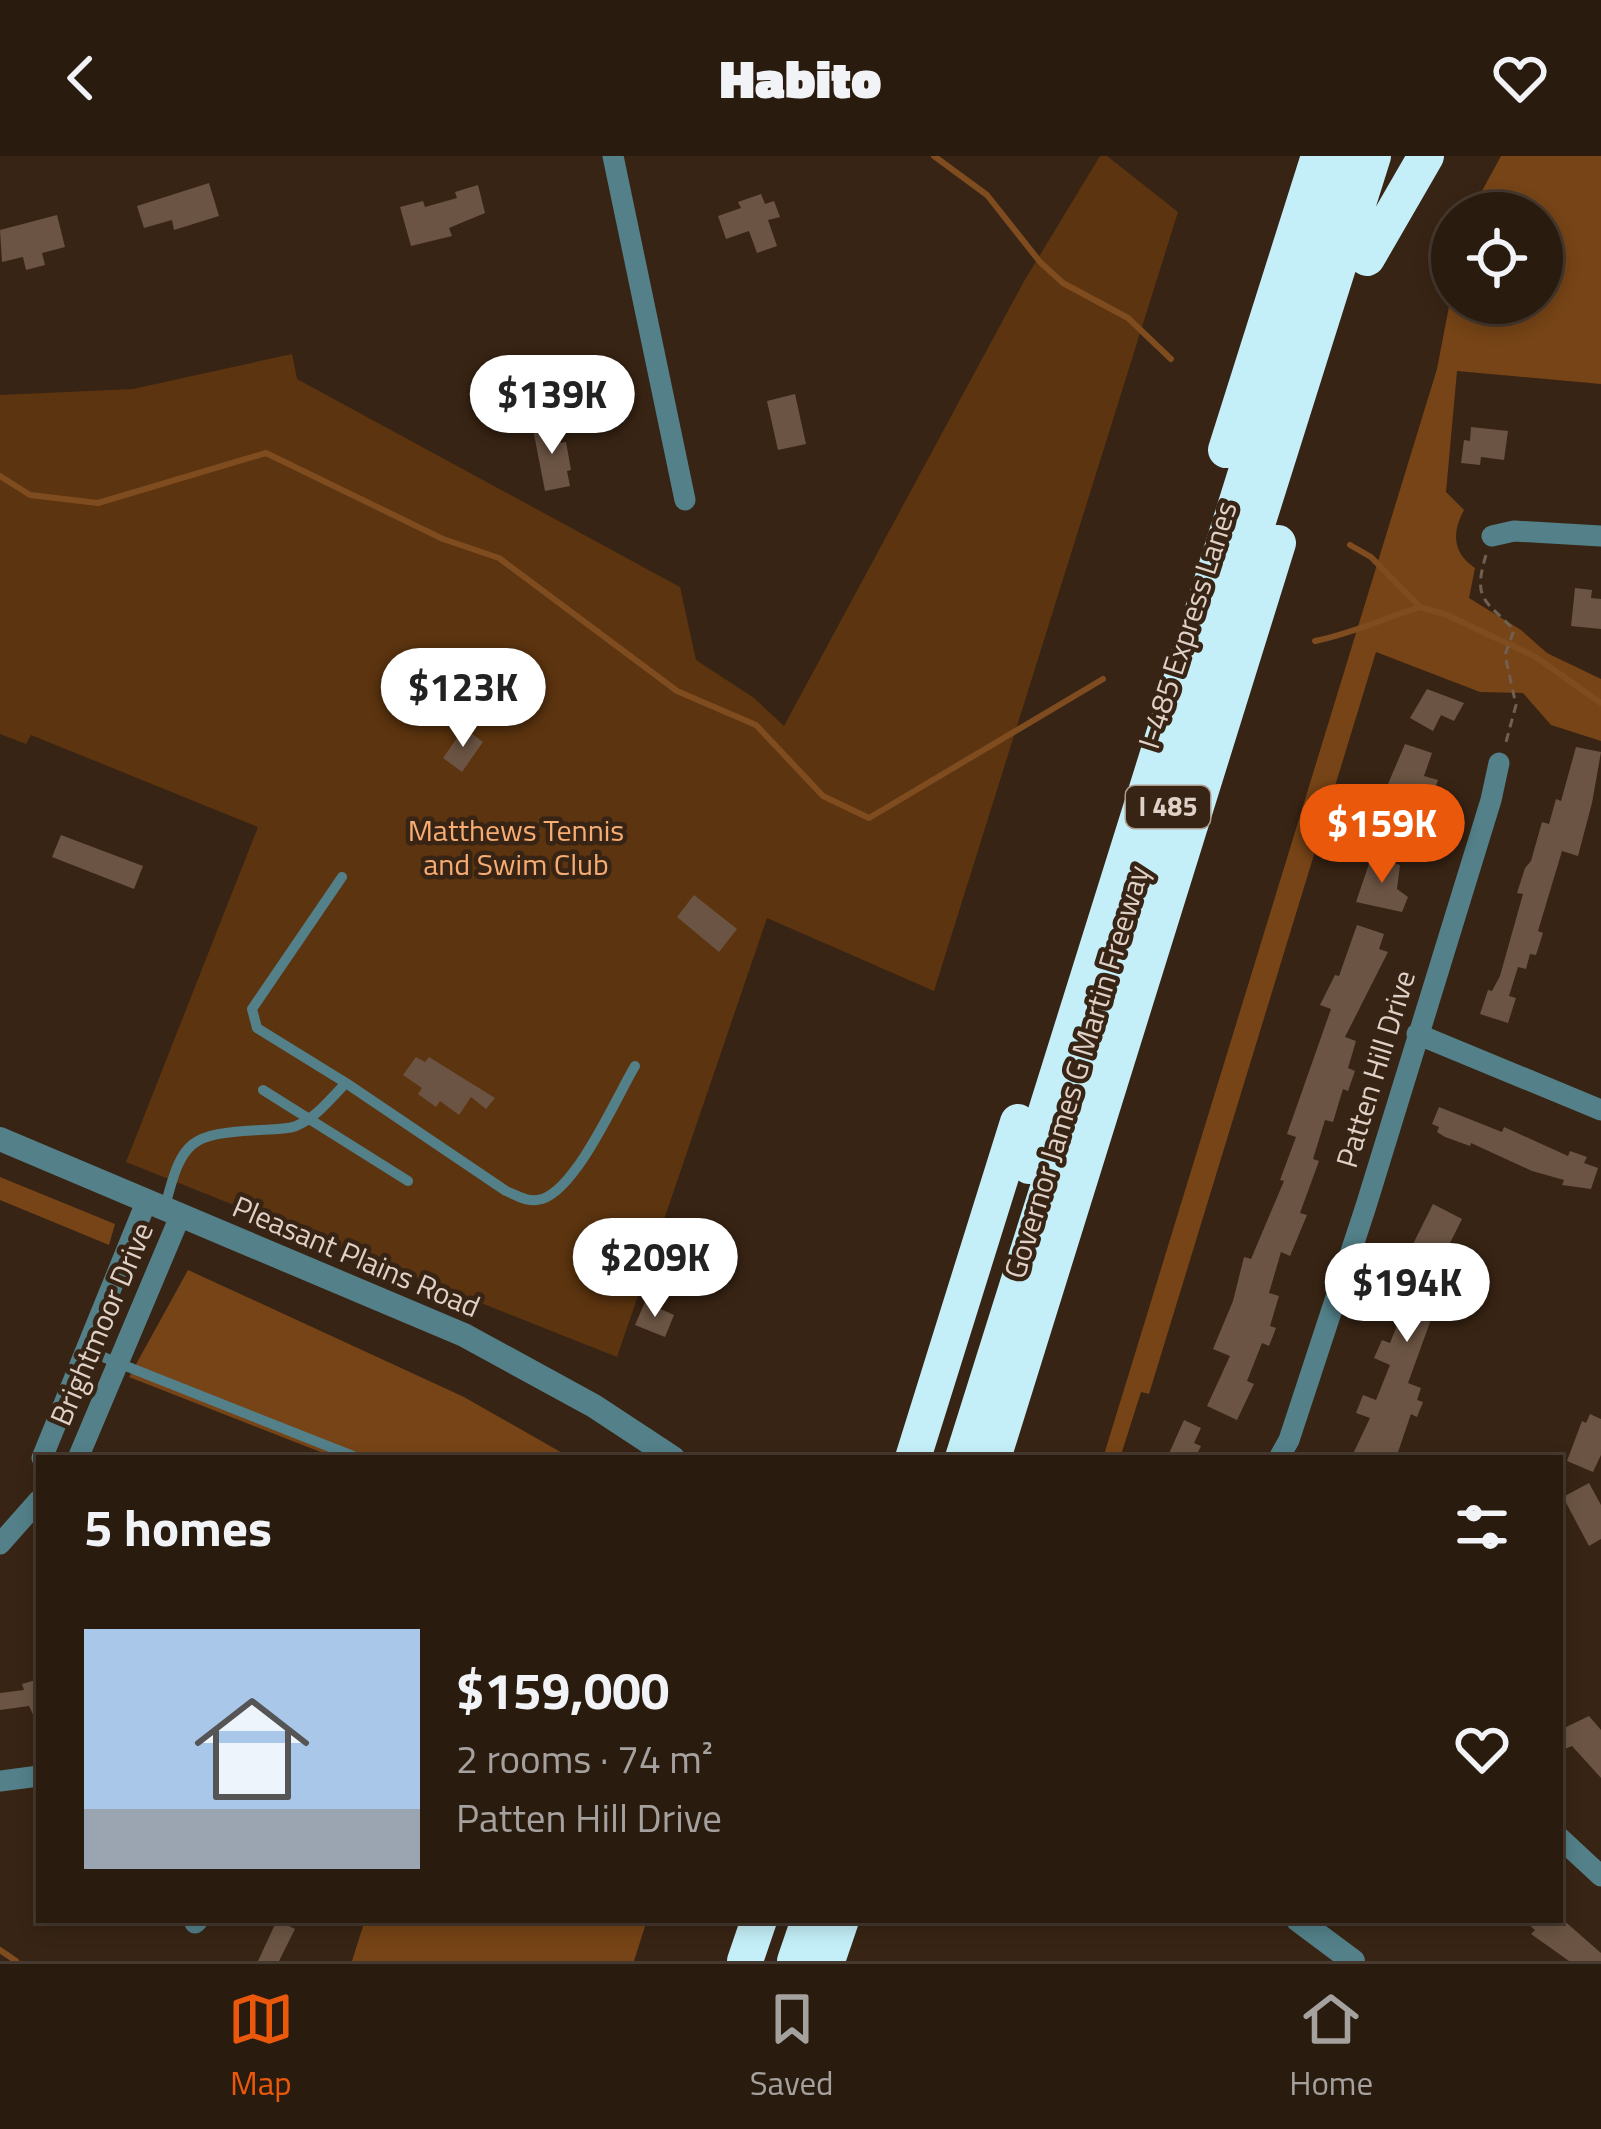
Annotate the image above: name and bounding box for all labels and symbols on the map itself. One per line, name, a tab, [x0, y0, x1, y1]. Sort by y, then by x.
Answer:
pin: $139K	[468, 355, 636, 457]
street label: I-485 Express Lanes	[1125, 495, 1249, 754]
pin: $123K	[379, 648, 547, 750]
pin: $159K	[1298, 784, 1466, 886]
road number: I 485	[1126, 786, 1210, 828]
park label: Matthews Tennis and Swim Club	[408, 807, 624, 887]
street label: Governor James G Martin Freeway	[991, 859, 1161, 1284]
street label: Patten Hill Drive	[1323, 964, 1427, 1173]
street label: Pleasant Plains Road	[225, 1183, 487, 1329]
street label: Brightmoor Drive	[38, 1215, 165, 1432]
pin: $209K	[571, 1218, 739, 1320]
pin: $194K	[1323, 1243, 1491, 1345]

